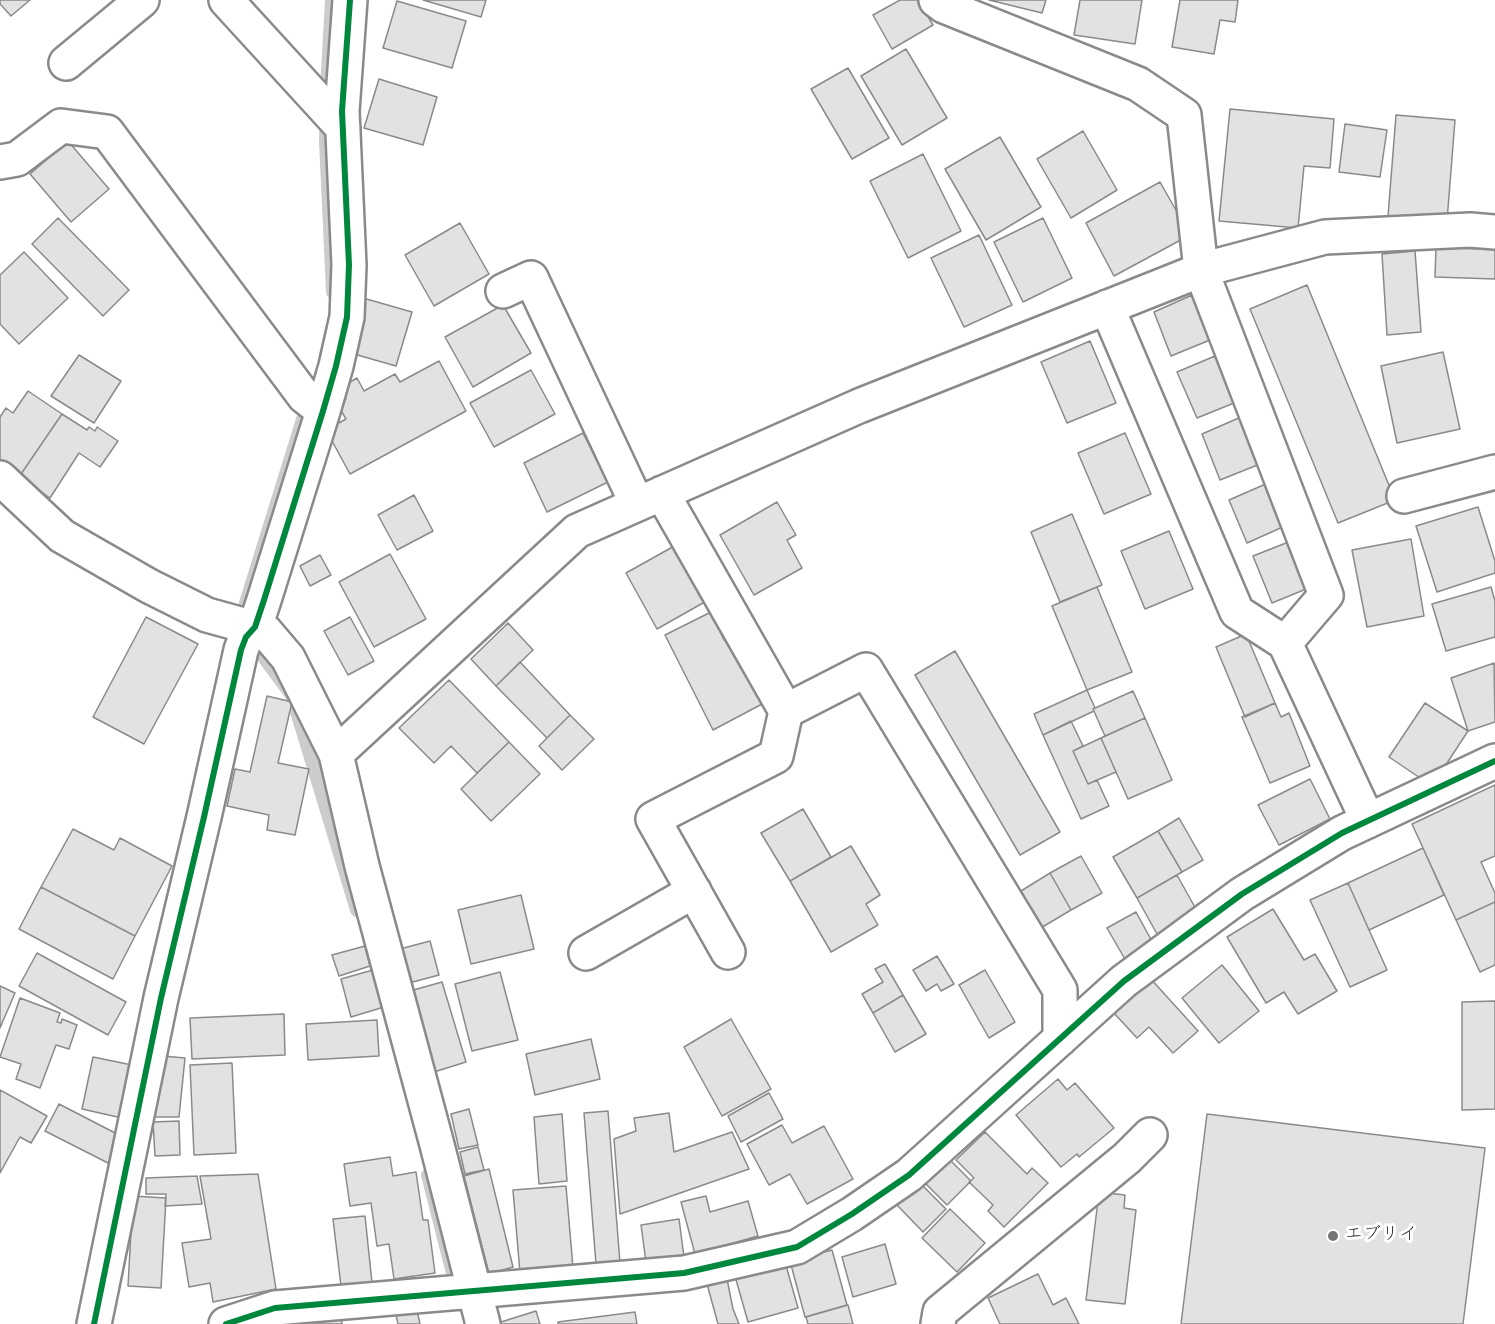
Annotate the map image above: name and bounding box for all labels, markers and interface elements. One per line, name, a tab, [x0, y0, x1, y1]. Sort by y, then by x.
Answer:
place label: エブリイ	[1345, 1225, 1417, 1247]
marker: エブリイ	[1326, 1229, 1340, 1243]

